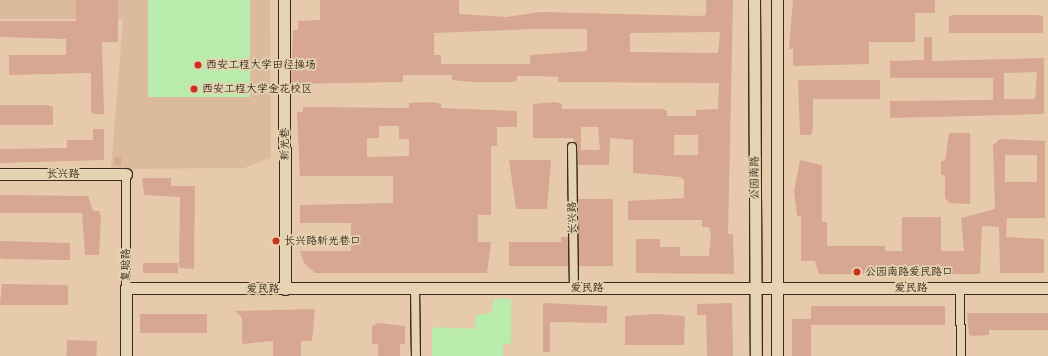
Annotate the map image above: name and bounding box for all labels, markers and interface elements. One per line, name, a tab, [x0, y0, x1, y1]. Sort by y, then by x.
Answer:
place label: 西安工程大学田径操场	[206, 58, 316, 72]
marker: 西安工程大学田径操场	[193, 60, 203, 70]
place label: 西安工程大学金花校区	[202, 82, 312, 96]
marker: 西安工程大学金花校区	[189, 84, 199, 94]
street label: 新光巷	[278, 128, 292, 160]
street label: 公园南路	[748, 156, 762, 200]
street label: 长兴路	[47, 167, 79, 181]
street label: 长兴路	[566, 201, 580, 235]
place label: 长兴路新光巷口	[284, 234, 361, 248]
marker: 长兴路新光巷口	[271, 236, 281, 246]
street label: 复聪路	[119, 249, 133, 281]
place label: 公园南路爱民路口	[865, 265, 953, 279]
marker: 公园南路爱民路口	[852, 267, 862, 277]
street label: 爱民路	[571, 281, 603, 295]
street label: 爱民路	[895, 281, 927, 295]
street label: 爱民路	[247, 282, 279, 296]

